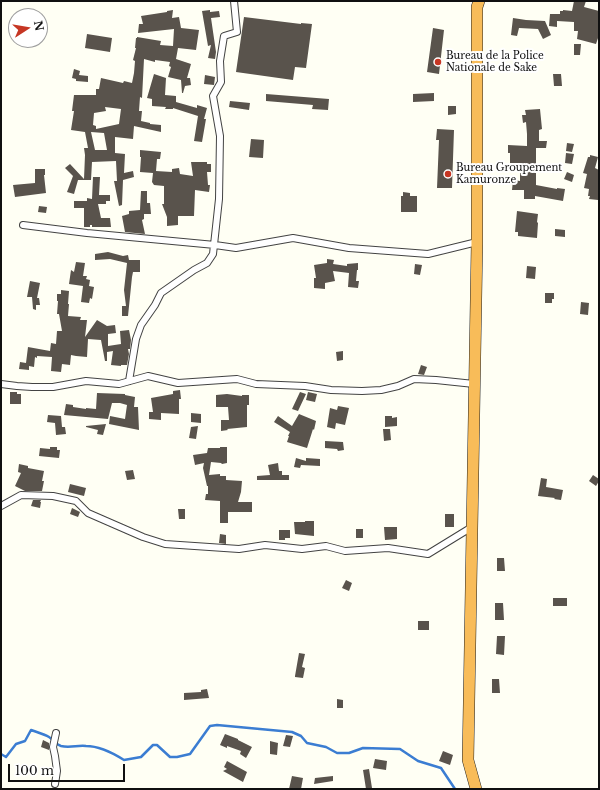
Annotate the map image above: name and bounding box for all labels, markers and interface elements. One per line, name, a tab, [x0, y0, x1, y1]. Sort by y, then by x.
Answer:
north arrow	[8, 8, 48, 48]
text: N	[31, 19, 47, 32]
place label: Bureau de la Police Nationale de Sake	[446, 50, 544, 74]
marker: Bureau de la Police Nationale de Sake	[433, 57, 443, 67]
place label: Bureau Groupement Kamuronze	[456, 162, 562, 186]
marker: Bureau Groupement Kamuronze	[443, 169, 453, 179]
scale bar	[10, 756, 127, 782]
text: 100 m	[15, 763, 54, 778]

